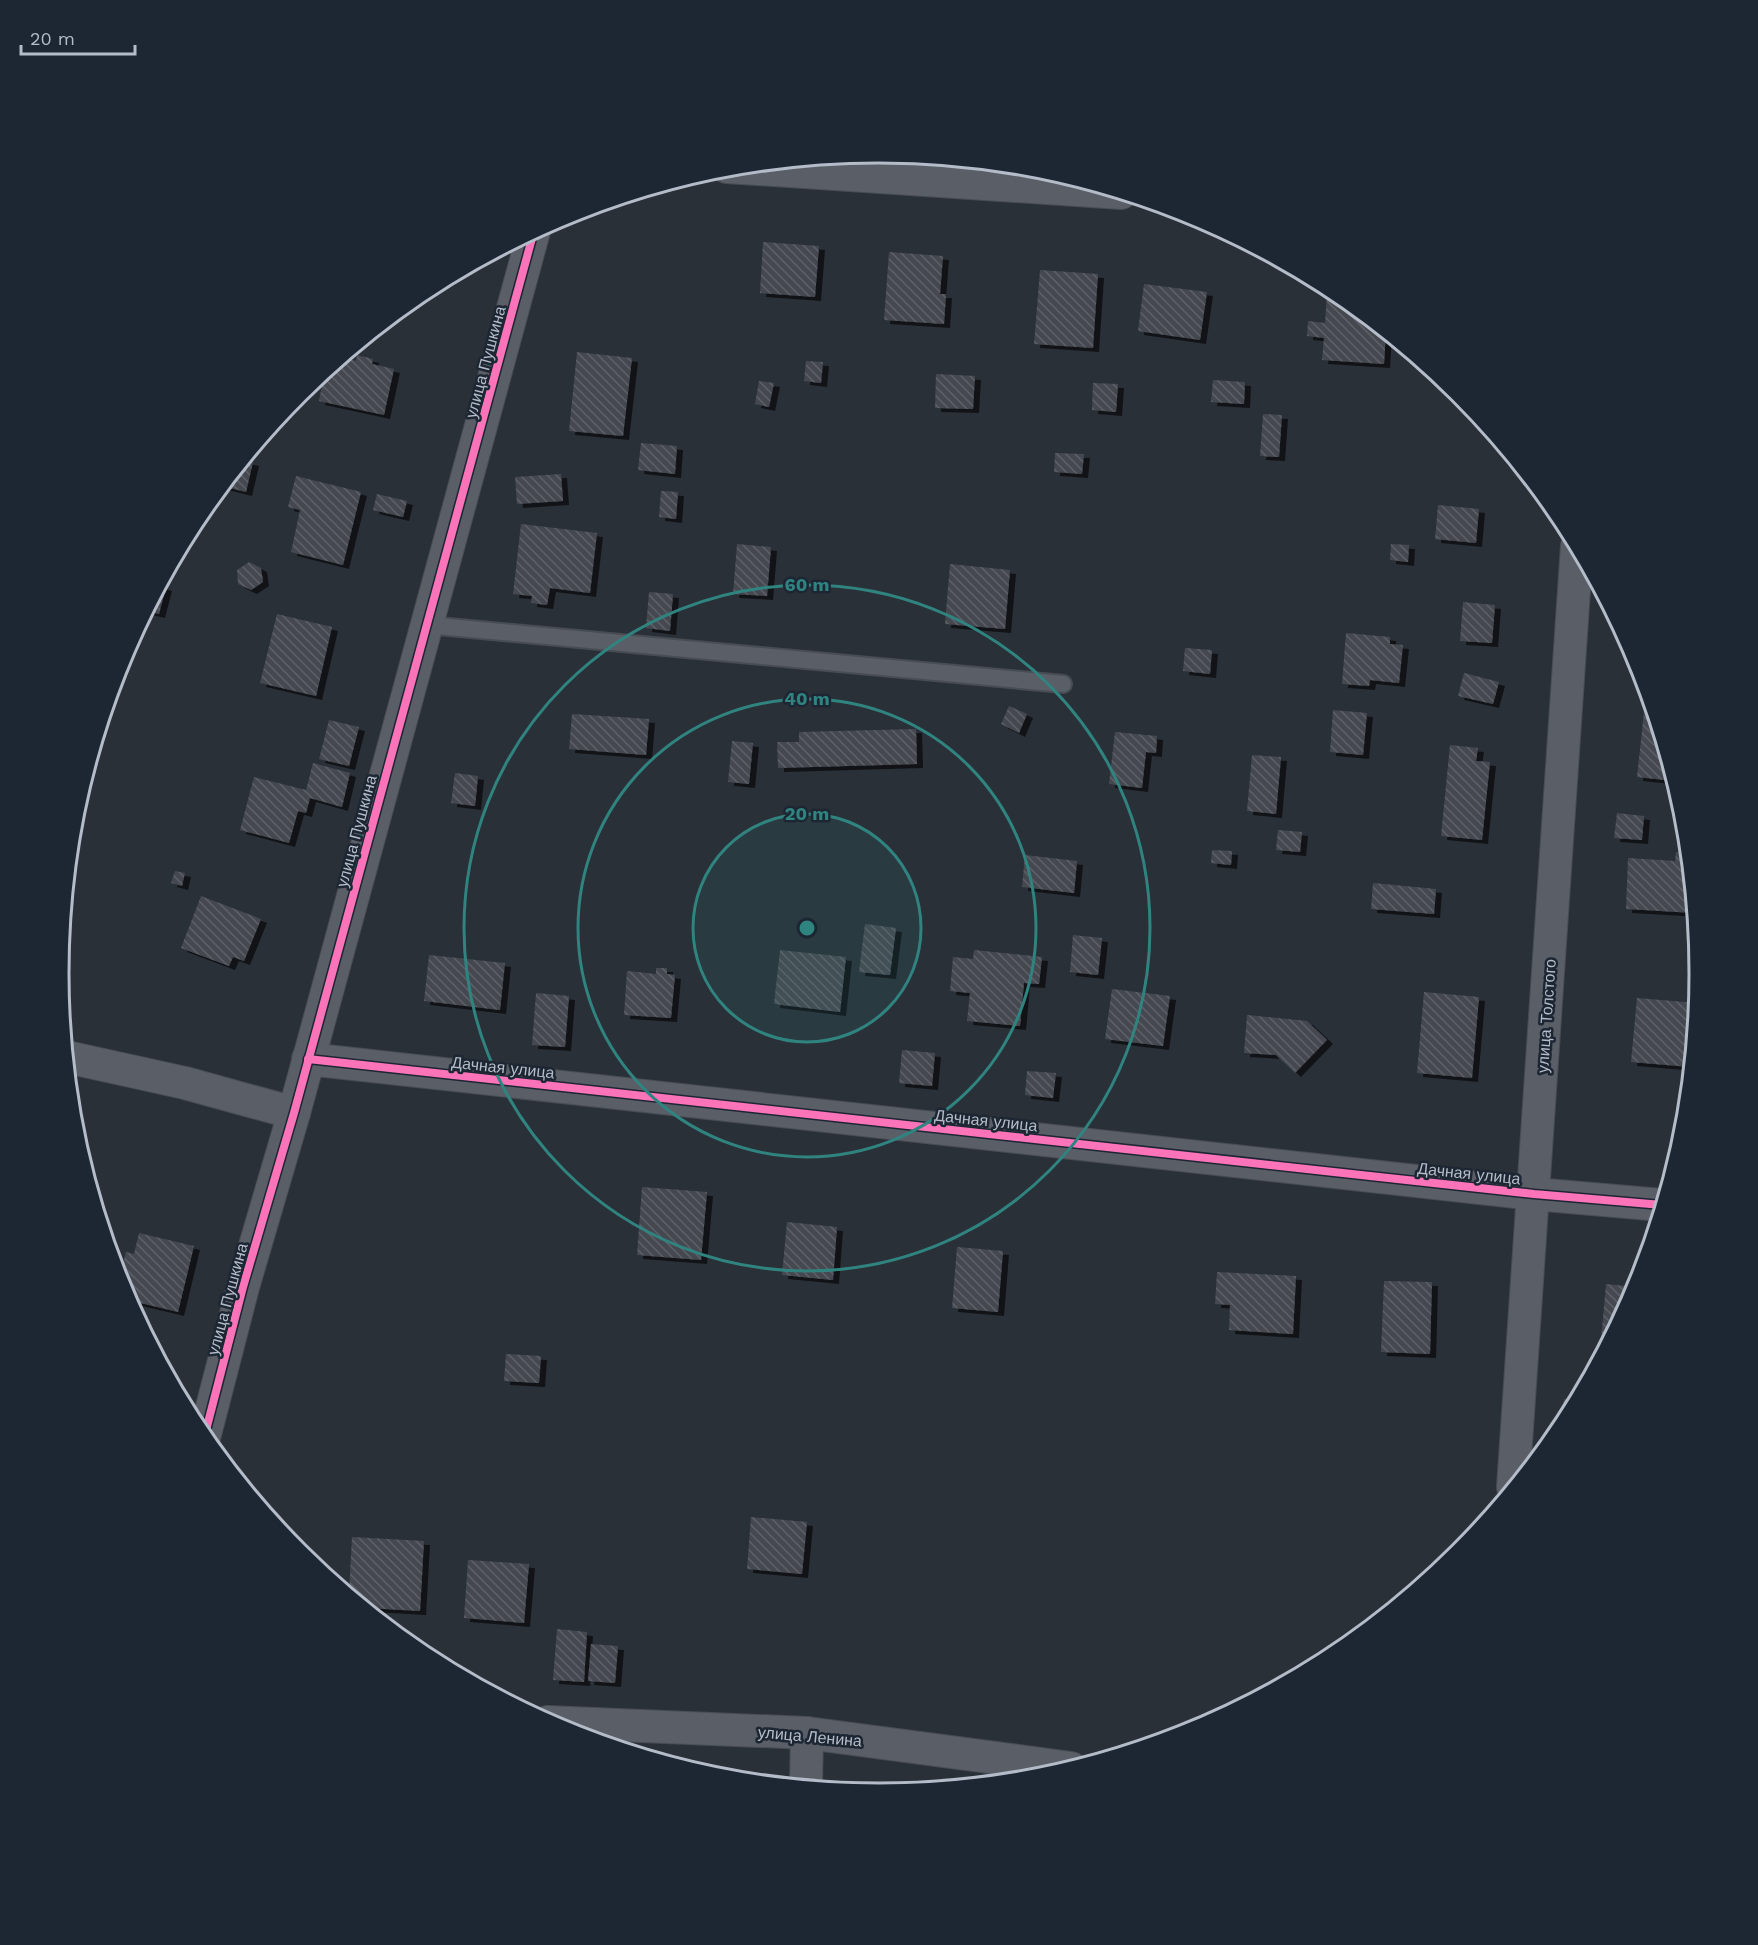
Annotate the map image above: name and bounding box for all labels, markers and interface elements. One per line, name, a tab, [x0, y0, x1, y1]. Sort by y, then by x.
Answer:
scale bar	[21, 18, 135, 56]
text: 20 m	[30, 28, 75, 49]
street label: улица Пушкина	[461, 304, 510, 420]
text: 60 m	[785, 574, 829, 595]
text: 40 m	[784, 688, 830, 709]
street label: улица Пушкина	[332, 773, 381, 889]
text: 20 m	[785, 803, 829, 824]
centre of rings	[797, 918, 817, 938]
street label: улица Толстого	[1533, 958, 1560, 1074]
street label: Дачная улица	[450, 1053, 556, 1082]
street label: Дачная улица	[933, 1106, 1039, 1135]
street label: Дачная улица	[1416, 1159, 1522, 1188]
street label: улица Пушкина	[203, 1241, 252, 1357]
street label: улица Ленина	[757, 1722, 863, 1751]

